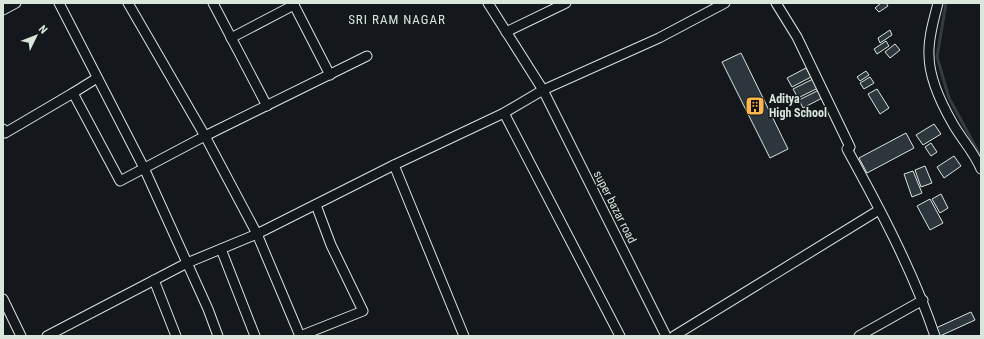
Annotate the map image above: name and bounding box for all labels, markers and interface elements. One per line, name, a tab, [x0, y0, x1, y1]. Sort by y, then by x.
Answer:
district label: SRI RAM NAGAR	[348, 12, 446, 27]
north arrow	[16, 16, 56, 56]
text: N	[36, 23, 50, 37]
place label: Aditya High School	[769, 92, 827, 120]
building icon: Aditya High School	[744, 95, 766, 117]
street label: super bazar road	[591, 168, 639, 246]

